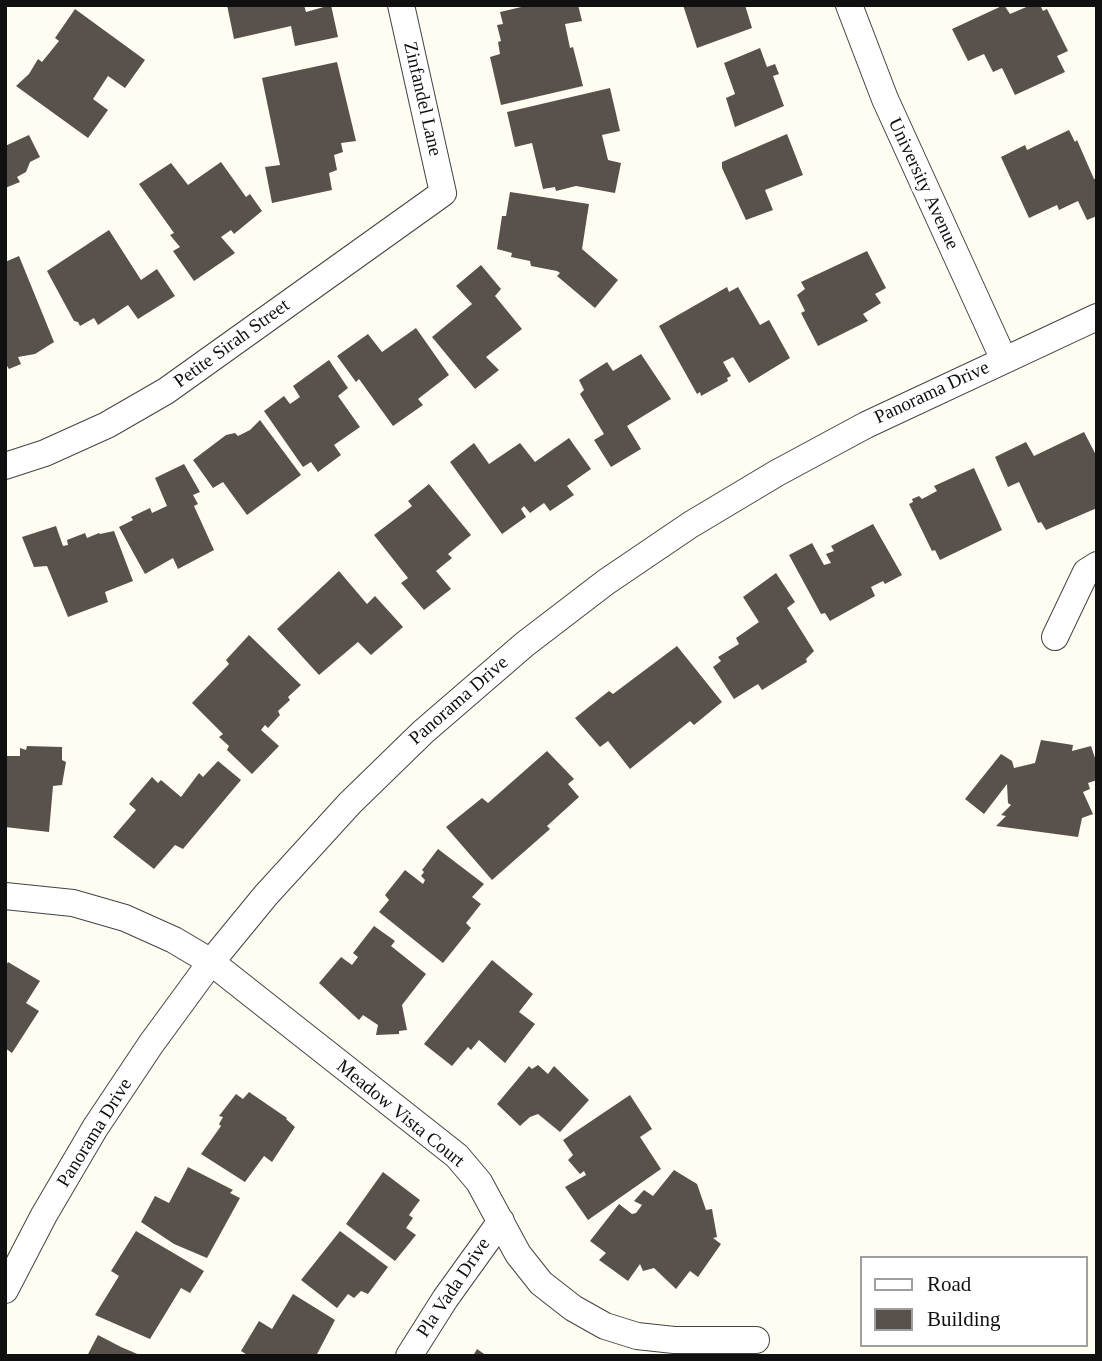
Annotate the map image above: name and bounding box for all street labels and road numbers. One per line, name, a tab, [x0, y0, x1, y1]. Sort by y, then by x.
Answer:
street label: Zinfandel Lane	[398, 40, 446, 158]
street label: University Avenue	[883, 115, 963, 253]
street label: Petite Sirah Street	[170, 294, 294, 394]
street label: Panorama Drive	[871, 356, 993, 430]
street label: Panorama Drive	[405, 652, 513, 750]
street label: Meadow Vista Court	[331, 1055, 469, 1173]
street label: Panorama Drive	[52, 1074, 138, 1192]
street label: Pla Vada Drive	[412, 1234, 496, 1342]

